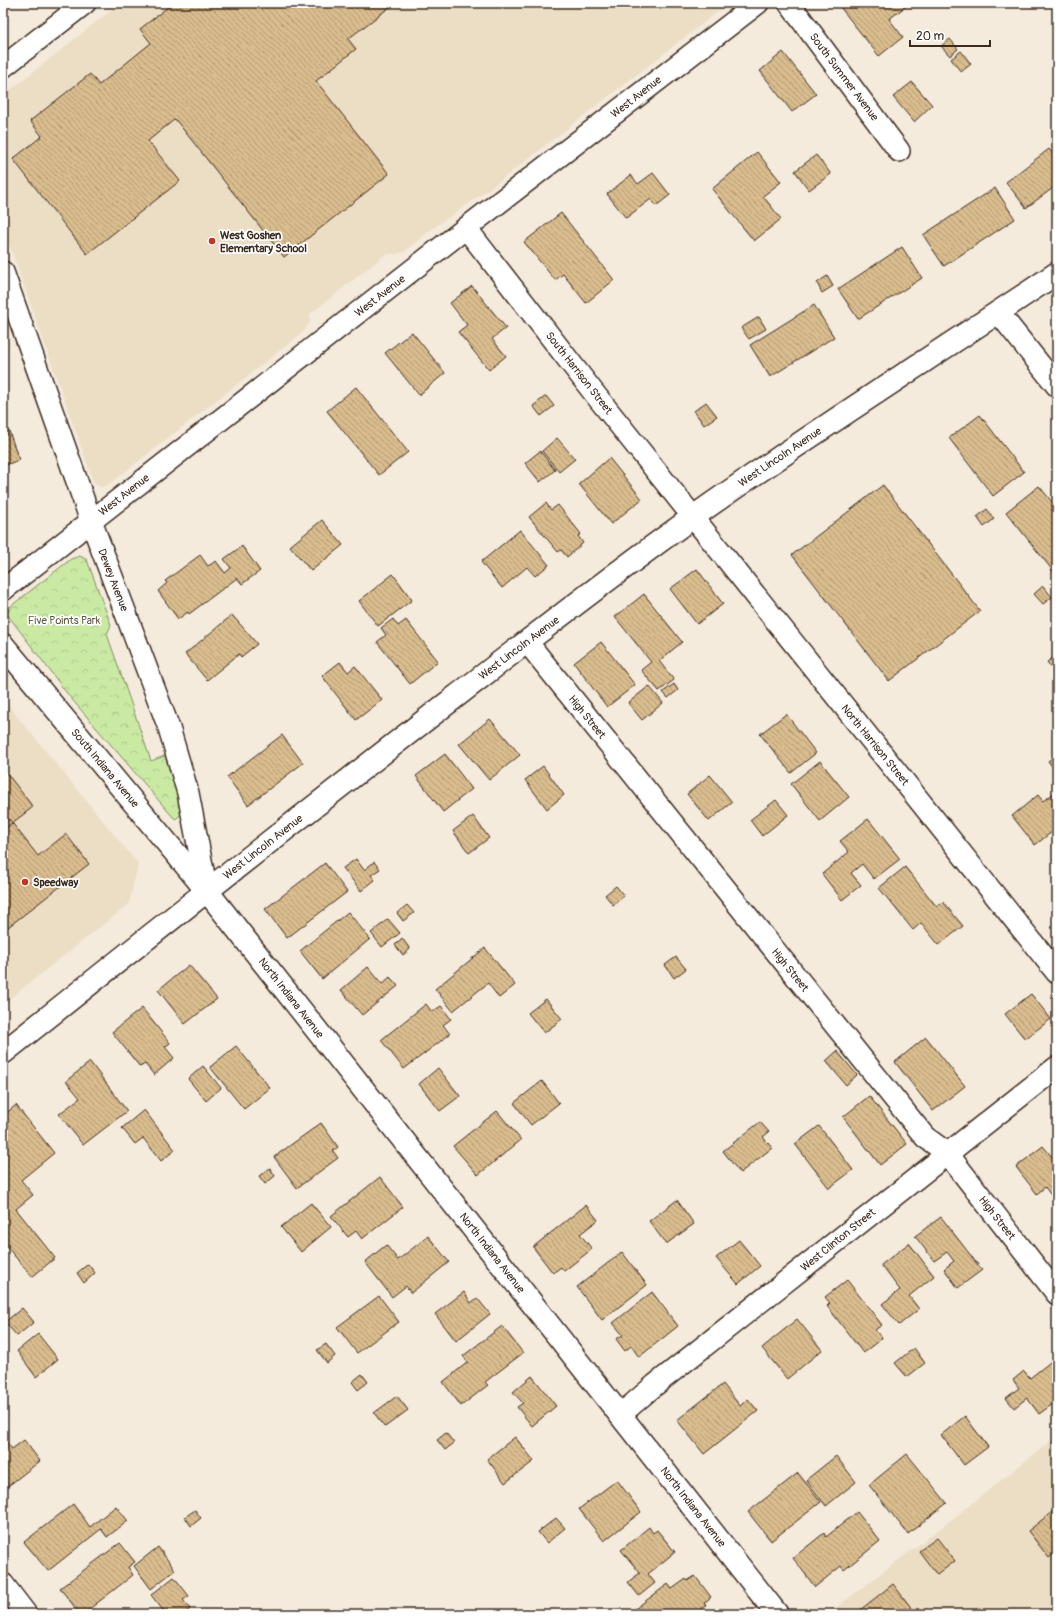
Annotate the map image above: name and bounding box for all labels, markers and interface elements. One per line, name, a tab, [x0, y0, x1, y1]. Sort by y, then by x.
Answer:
scale bar	[910, 22, 990, 48]
text: 20 m	[916, 29, 945, 44]
street label: South Summer Avenue	[807, 31, 882, 124]
street label: West Avenue	[608, 73, 664, 121]
place label: West Goshen Elementary School	[220, 229, 307, 255]
marker: West Goshen Elementary School	[207, 236, 217, 246]
street label: West Avenue	[352, 272, 408, 320]
street label: South Harrison Street	[543, 329, 616, 417]
street label: West Lincoln Avenue	[736, 424, 824, 490]
street label: West Avenue	[96, 471, 152, 519]
street label: Dewey Avenue	[95, 547, 131, 614]
street label: West Lincoln Avenue	[476, 613, 562, 682]
park label: Five Points Park	[28, 614, 101, 627]
street label: High Street	[566, 693, 609, 742]
street label: North Harrison Street	[838, 702, 912, 788]
street label: South Indiana Avenue	[68, 726, 142, 810]
street label: West Lincoln Avenue	[221, 812, 306, 882]
place label: Speedway	[33, 876, 78, 889]
marker: Speedway	[20, 877, 30, 887]
street label: High Street	[769, 946, 812, 995]
street label: North Indiana Avenue	[256, 955, 327, 1041]
street label: High Street	[976, 1194, 1018, 1243]
street label: West Clinton Street	[798, 1205, 879, 1274]
street label: North Indiana Avenue	[457, 1210, 528, 1296]
street label: North Indiana Avenue	[658, 1464, 729, 1550]

